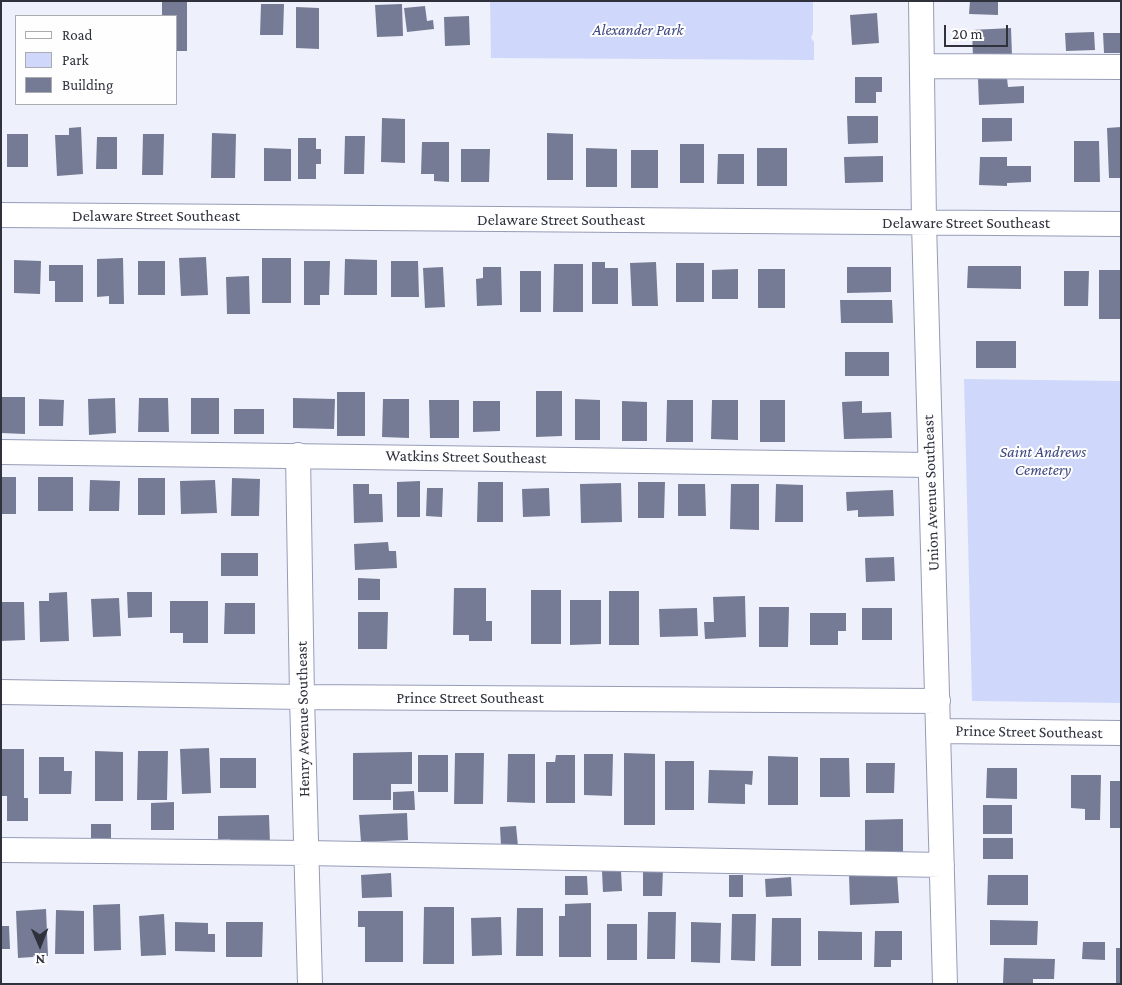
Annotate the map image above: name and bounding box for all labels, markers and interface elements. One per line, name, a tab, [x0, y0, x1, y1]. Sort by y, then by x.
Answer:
legend	[15, 15, 178, 105]
scale bar	[947, 15, 1011, 47]
park label: Alexander Park	[592, 20, 684, 40]
text: 20 m	[952, 26, 983, 42]
text: Road	[62, 27, 92, 43]
text: Park	[62, 52, 89, 68]
text: Building	[62, 77, 113, 93]
street label: Delaware Street Southeast	[72, 206, 240, 226]
street label: Delaware Street Southeast	[477, 210, 645, 230]
street label: Delaware Street Southeast	[882, 213, 1050, 233]
street label: Union Avenue Southeast	[919, 414, 943, 572]
park label: Saint Andrews Cemetery	[1000, 442, 1086, 480]
street label: Watkins Street Southeast	[386, 446, 546, 468]
street label: Henry Avenue Southeast	[292, 641, 314, 797]
street label: Prince Street Southeast	[396, 688, 544, 708]
street label: Prince Street Southeast	[955, 721, 1103, 743]
north arrow	[15, 920, 65, 970]
text: N	[35, 952, 45, 968]

